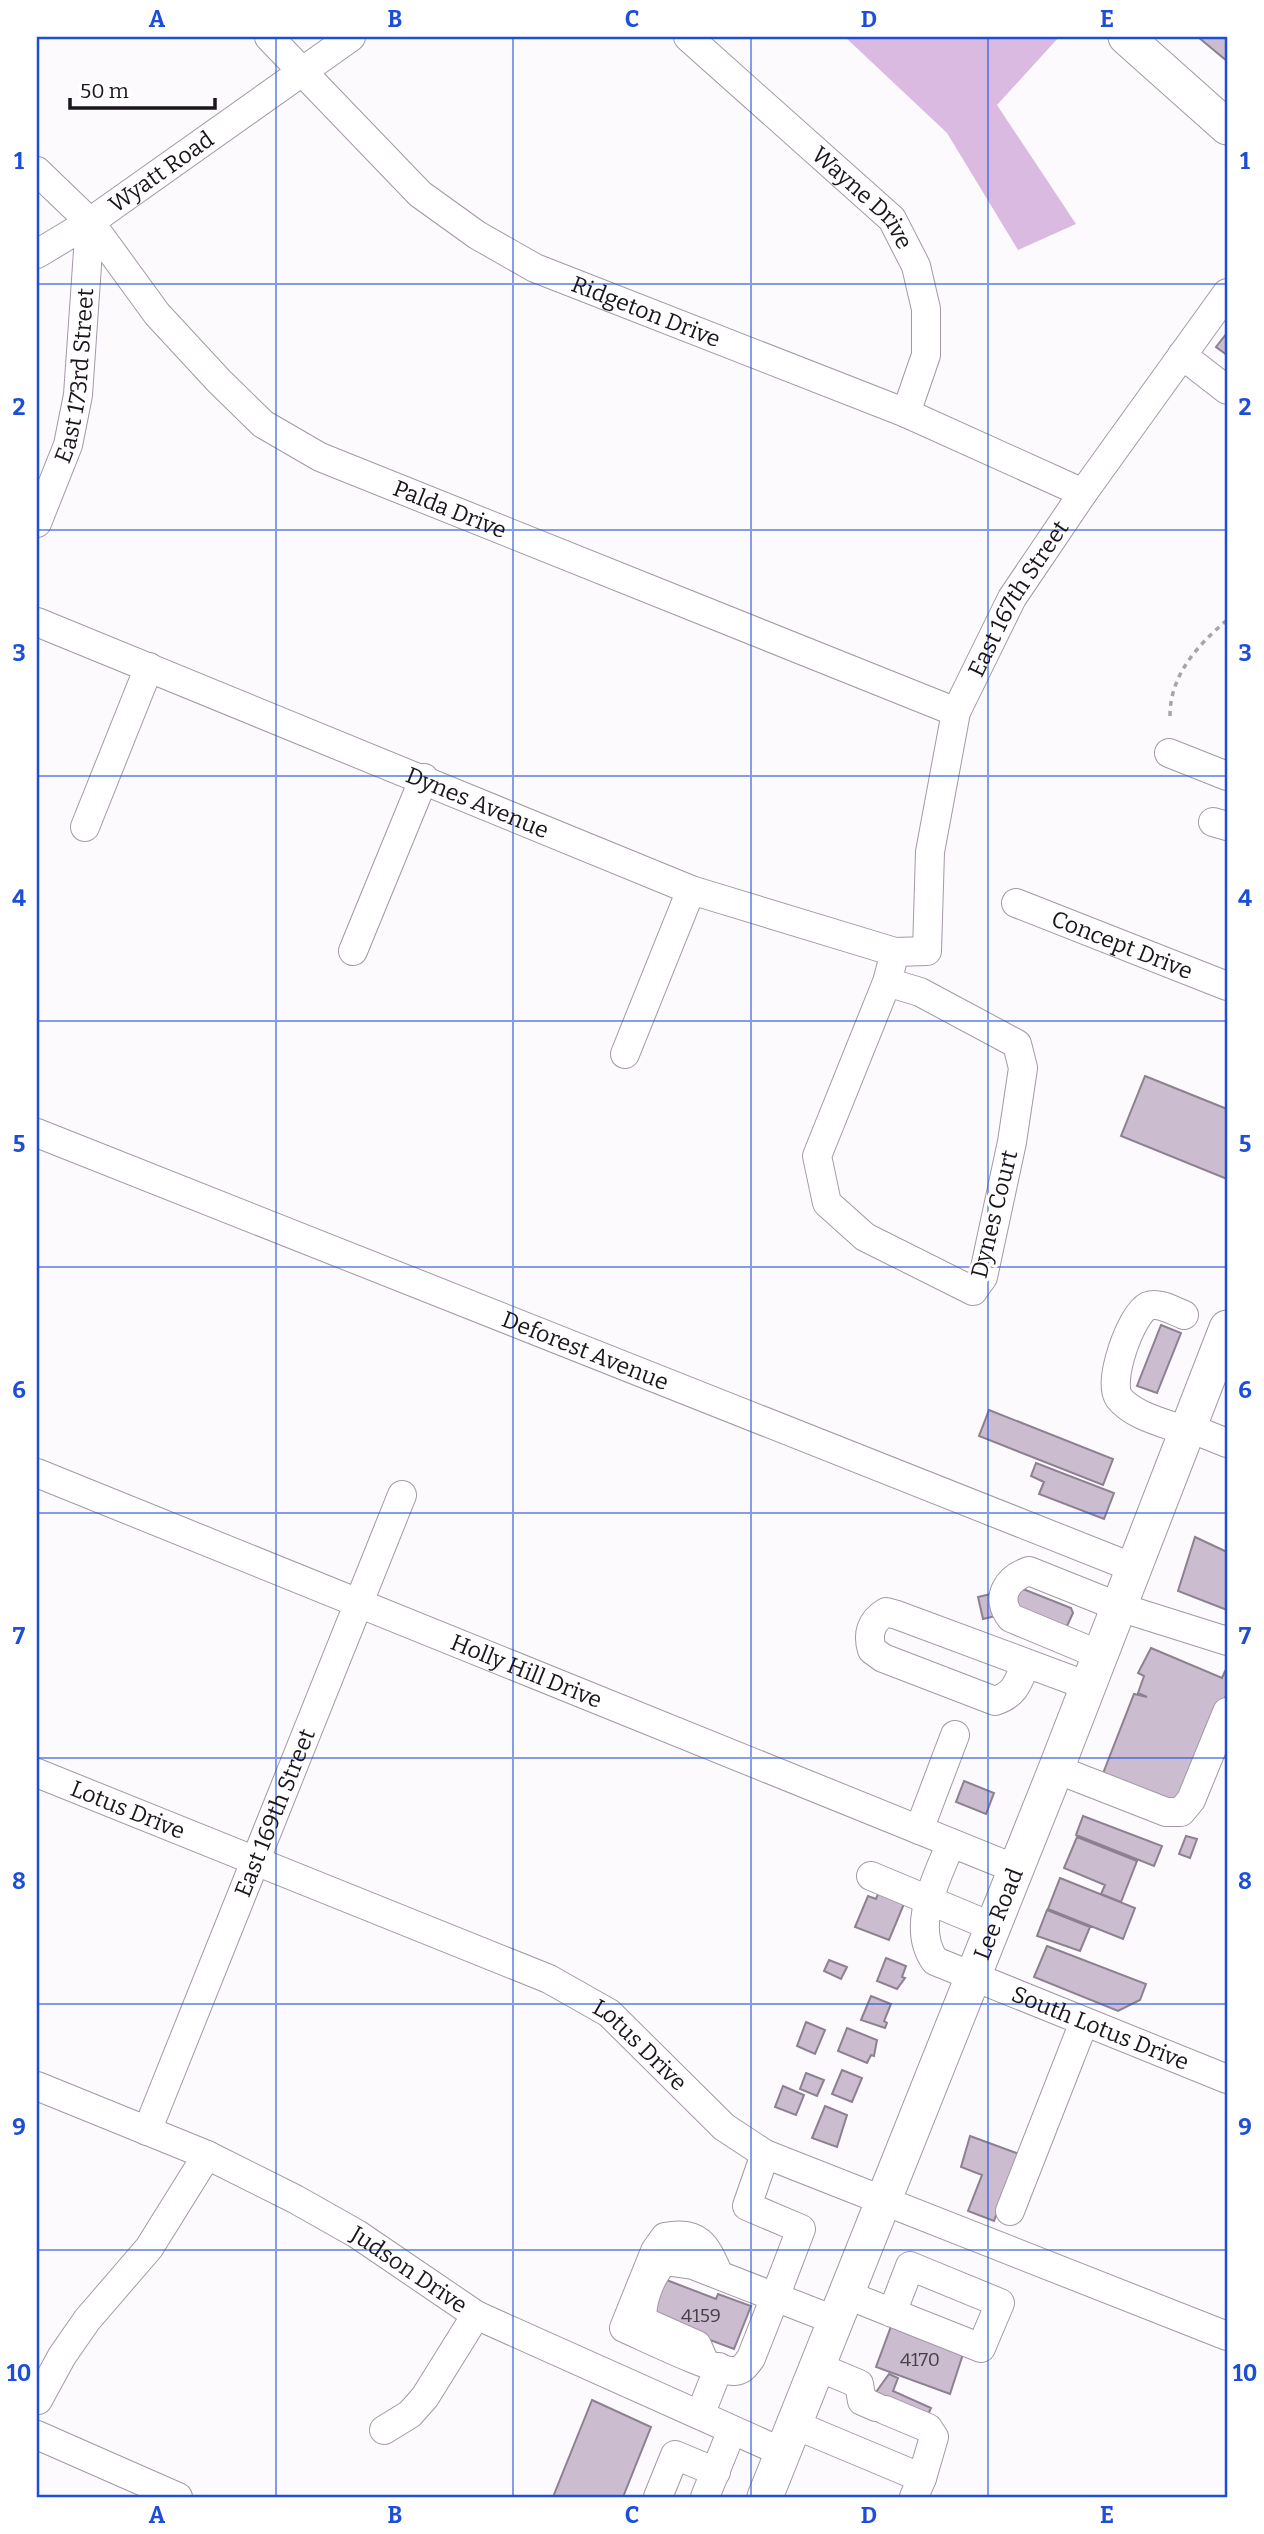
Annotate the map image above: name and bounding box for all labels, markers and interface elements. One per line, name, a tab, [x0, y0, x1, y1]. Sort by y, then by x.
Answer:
text: A	[149, 5, 166, 33]
text: B	[388, 5, 402, 33]
text: C	[625, 5, 639, 33]
text: D	[861, 5, 877, 33]
text: E	[1100, 5, 1114, 33]
scale bar	[70, 66, 215, 110]
text: 50 m	[80, 78, 129, 104]
street label: Wyatt Road	[103, 125, 219, 218]
street label: Wayne Drive	[806, 140, 919, 254]
text: 1	[14, 147, 24, 175]
text: 1	[1240, 147, 1250, 175]
street label: Ridgeton Drive	[568, 270, 725, 353]
street label: East 173rd Street	[48, 287, 99, 467]
text: 2	[13, 393, 26, 421]
text: 2	[1239, 393, 1252, 421]
street label: Palda Drive	[389, 474, 511, 544]
street label: East 167th Street	[962, 515, 1074, 681]
text: 3	[12, 639, 26, 667]
text: 3	[1238, 639, 1252, 667]
street label: Dynes Avenue	[402, 761, 553, 844]
text: 4	[12, 884, 26, 912]
text: 4	[1238, 884, 1252, 912]
street label: Concept Drive	[1047, 904, 1197, 985]
text: 5	[13, 1130, 25, 1158]
text: 5	[1239, 1130, 1251, 1158]
street label: Dynes Court	[965, 1147, 1023, 1281]
street label: Deforest Avenue	[498, 1305, 673, 1396]
text: 6	[12, 1376, 26, 1404]
text: 6	[1238, 1376, 1252, 1404]
text: 7	[13, 1622, 26, 1650]
text: 7	[1239, 1622, 1252, 1650]
street label: Holly Hill Drive	[447, 1628, 606, 1714]
street label: East 169th Street	[228, 1724, 321, 1901]
street label: Lotus Drive	[67, 1774, 189, 1845]
street label: Lee Road	[967, 1864, 1029, 1964]
text: 8	[12, 1867, 26, 1895]
text: 8	[1238, 1867, 1252, 1895]
street label: South Lotus Drive	[1008, 1980, 1193, 2076]
street label: Lotus Drive	[588, 1993, 693, 2096]
text: 9	[12, 2113, 26, 2141]
text: 9	[1238, 2113, 1252, 2141]
street label: Judson Drive	[345, 2219, 473, 2319]
house number: 4159	[681, 2304, 721, 2327]
house number: 4170	[900, 2348, 940, 2371]
text: 10	[7, 2359, 31, 2387]
text: 10	[1233, 2359, 1257, 2387]
text: A	[149, 2501, 166, 2529]
text: B	[388, 2501, 402, 2529]
text: C	[625, 2501, 639, 2529]
text: D	[861, 2501, 877, 2529]
text: E	[1100, 2501, 1114, 2529]

